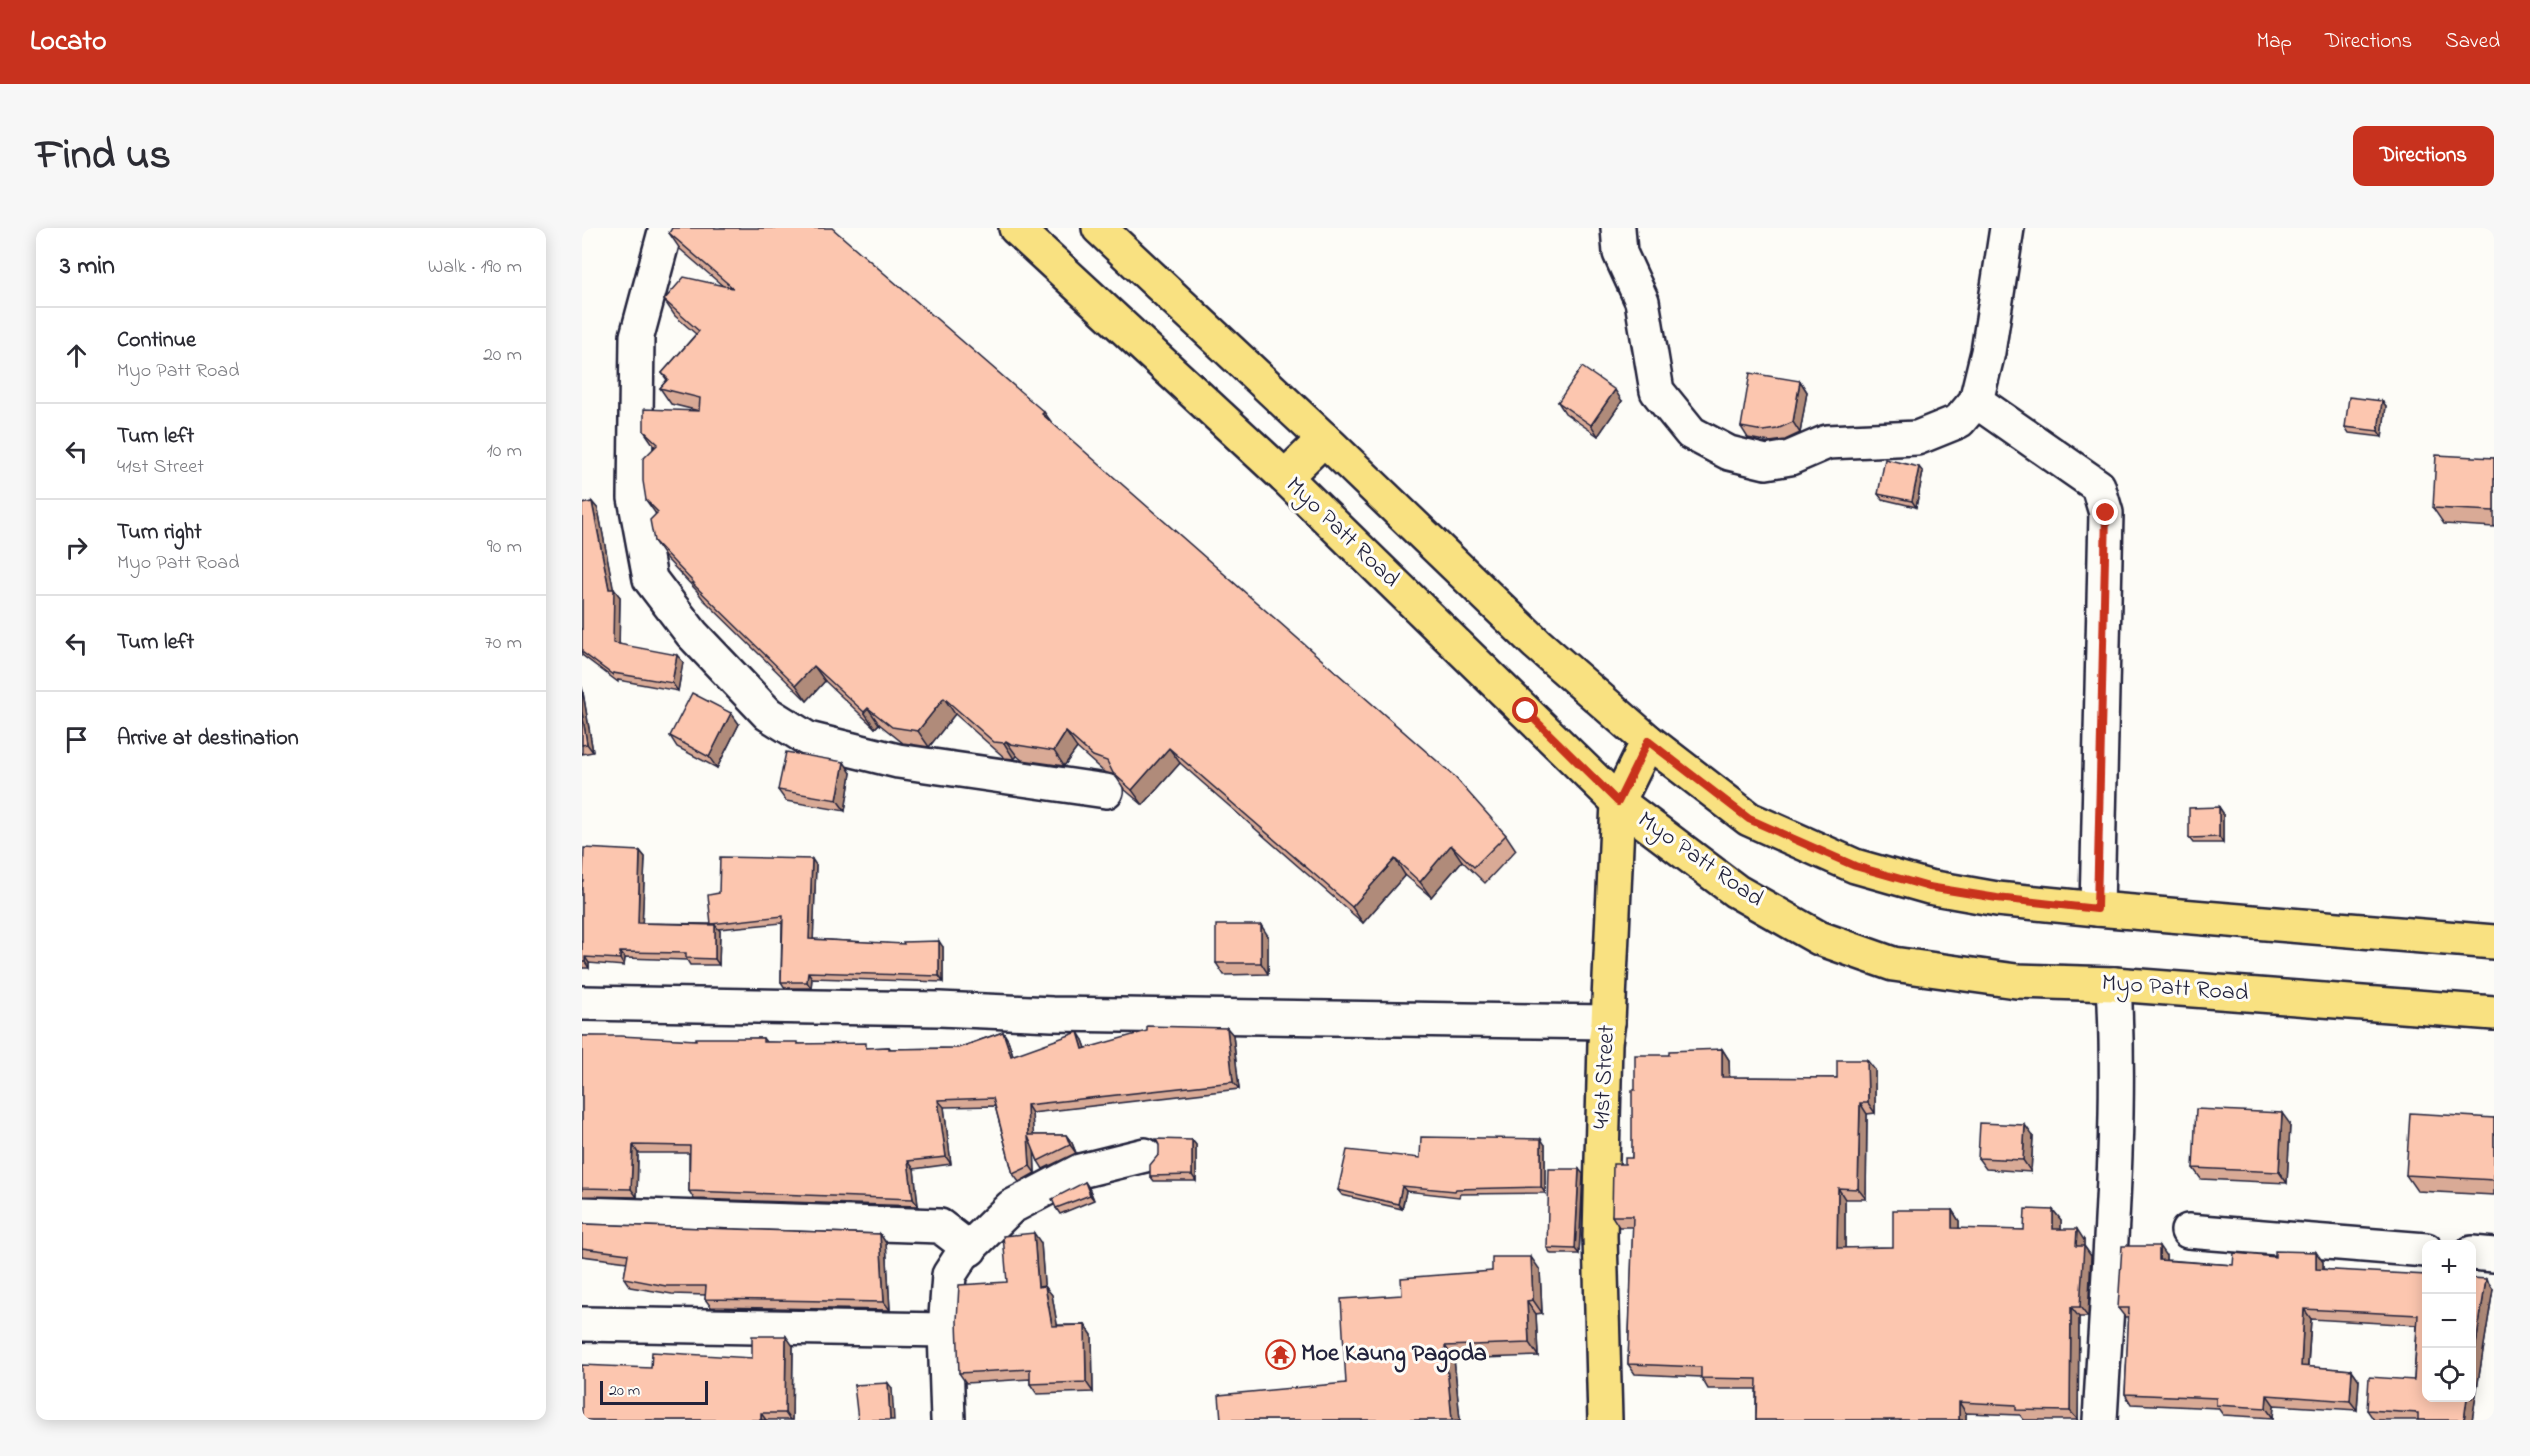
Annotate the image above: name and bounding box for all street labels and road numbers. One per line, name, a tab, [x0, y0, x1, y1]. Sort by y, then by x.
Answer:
street label: Myo Patt Road	[1276, 469, 1407, 598]
street label: Myo Patt Road	[1629, 804, 1771, 918]
street label: Myo Patt Road	[2100, 966, 2250, 1013]
street label: 41st Street	[1585, 1024, 1625, 1130]

